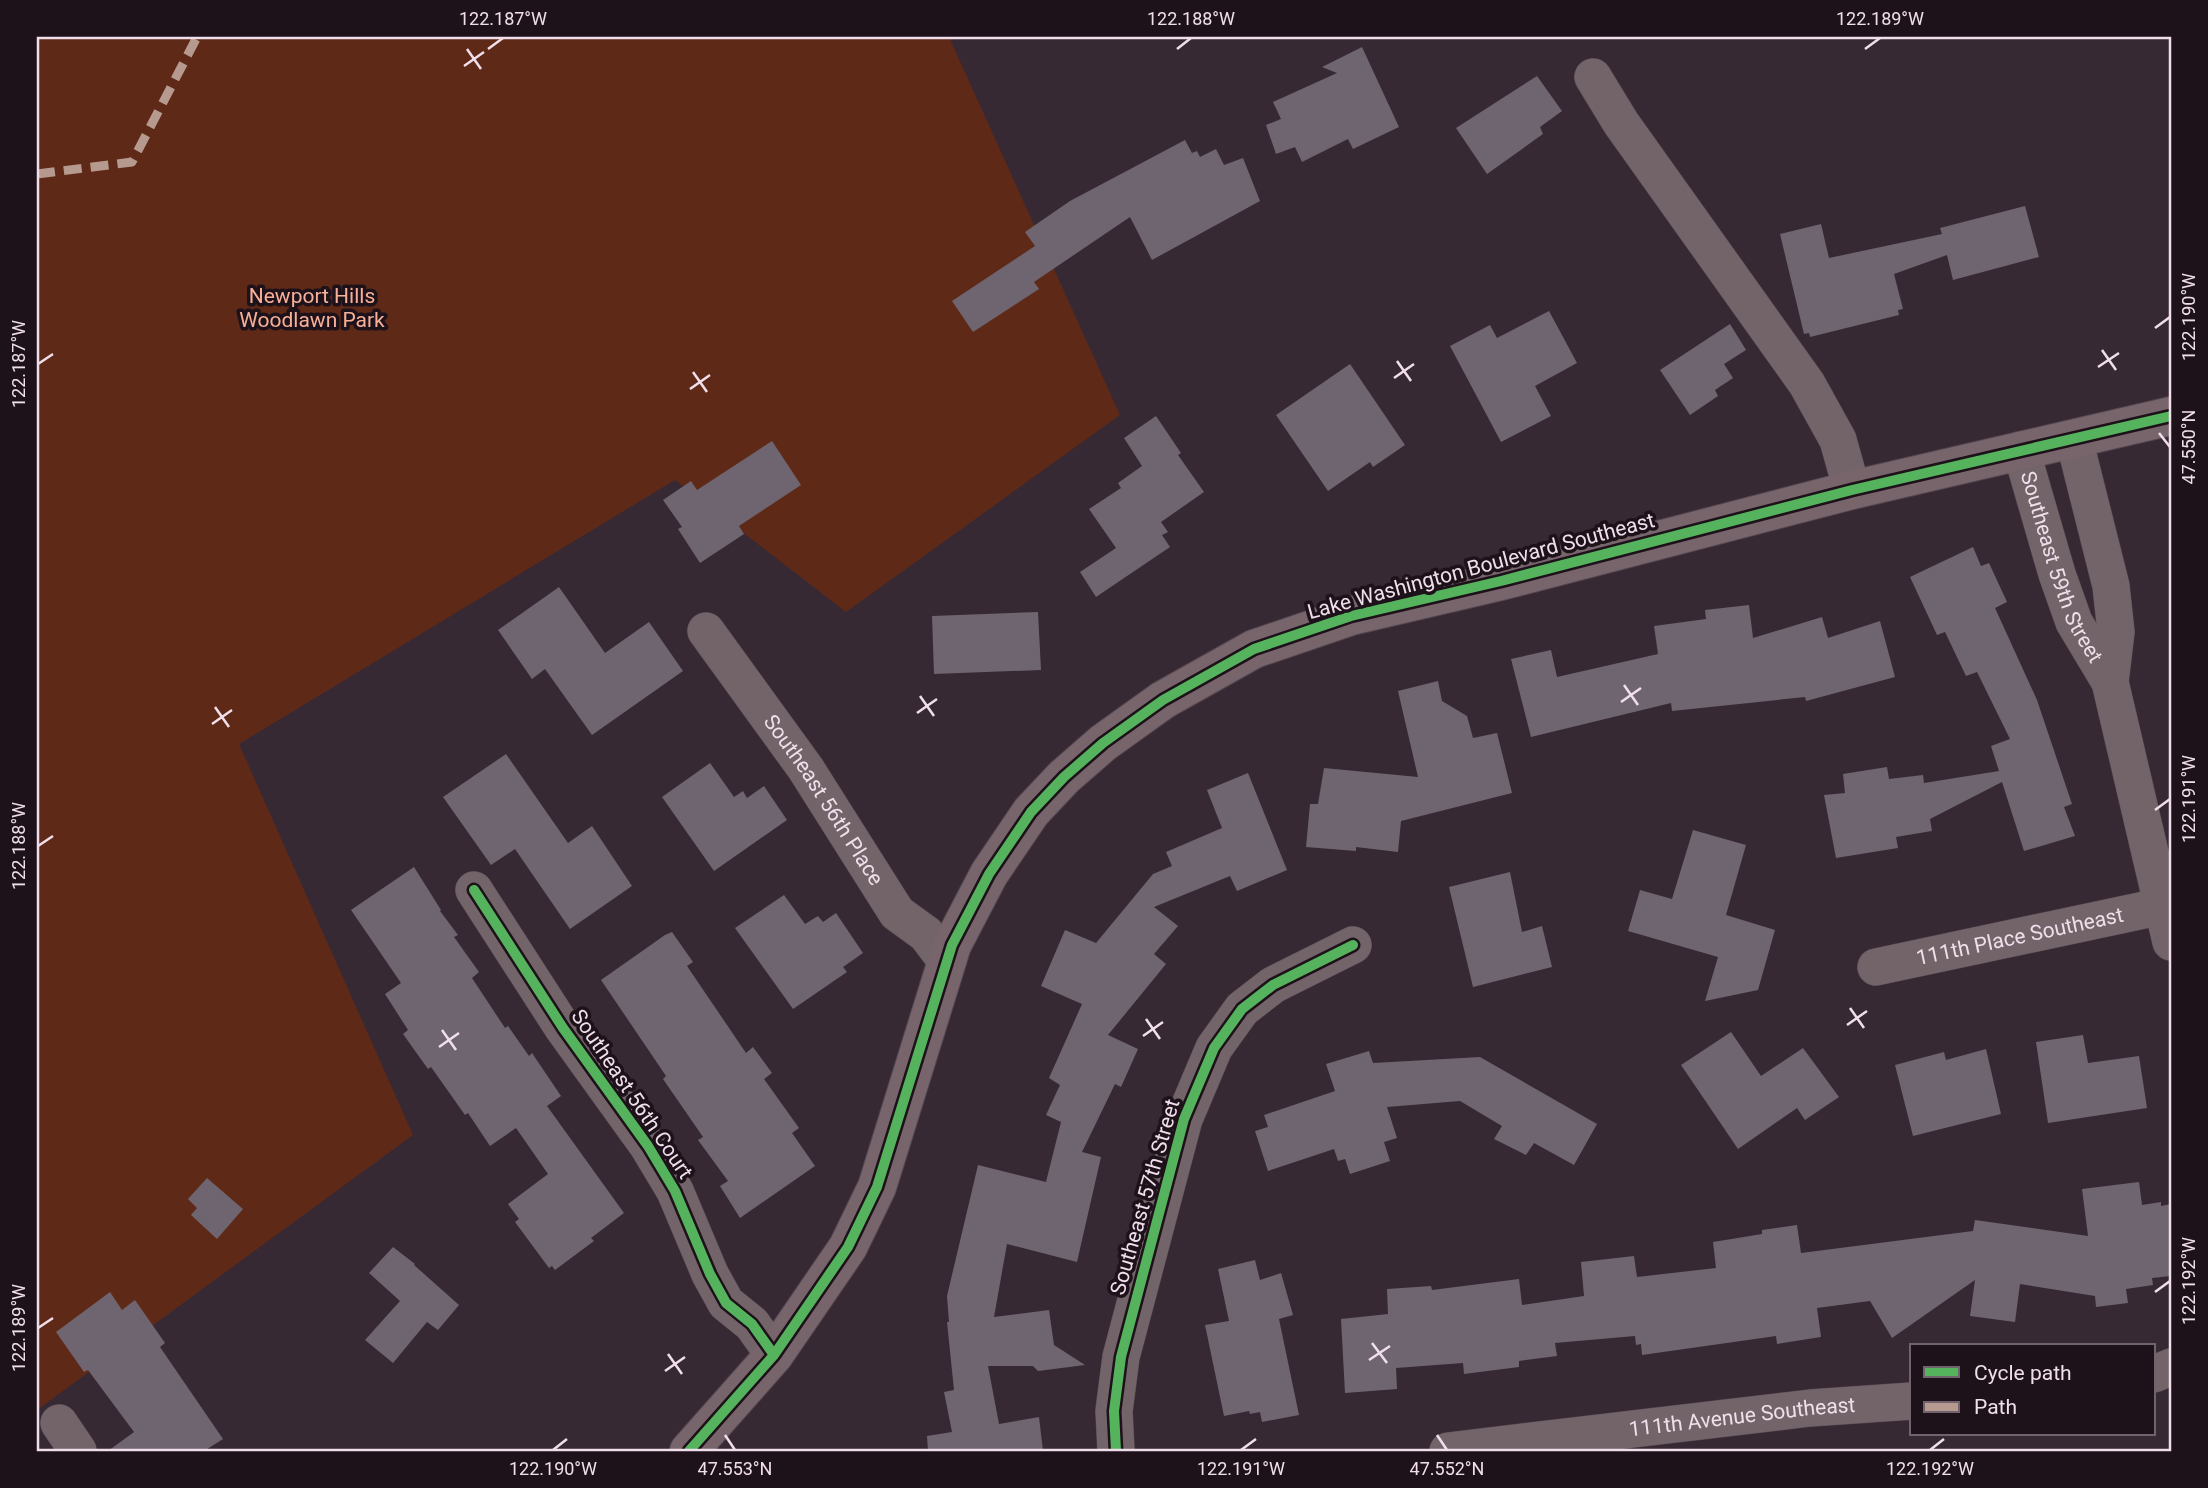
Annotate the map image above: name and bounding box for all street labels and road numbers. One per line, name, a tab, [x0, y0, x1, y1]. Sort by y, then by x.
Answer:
street label: Southeast 59th Street	[2016, 468, 2108, 667]
street label: Lake Washington Boulevard Southeast	[1305, 508, 1657, 624]
street label: Southeast 56th Place	[759, 710, 888, 890]
street label: 111th Place Southeast	[1914, 903, 2126, 970]
street label: Southeast 56th Court	[566, 1005, 698, 1183]
street label: Southeast 57th Street	[1106, 1096, 1184, 1298]
street label: 111th Avenue Southeast	[1627, 1393, 1856, 1441]

